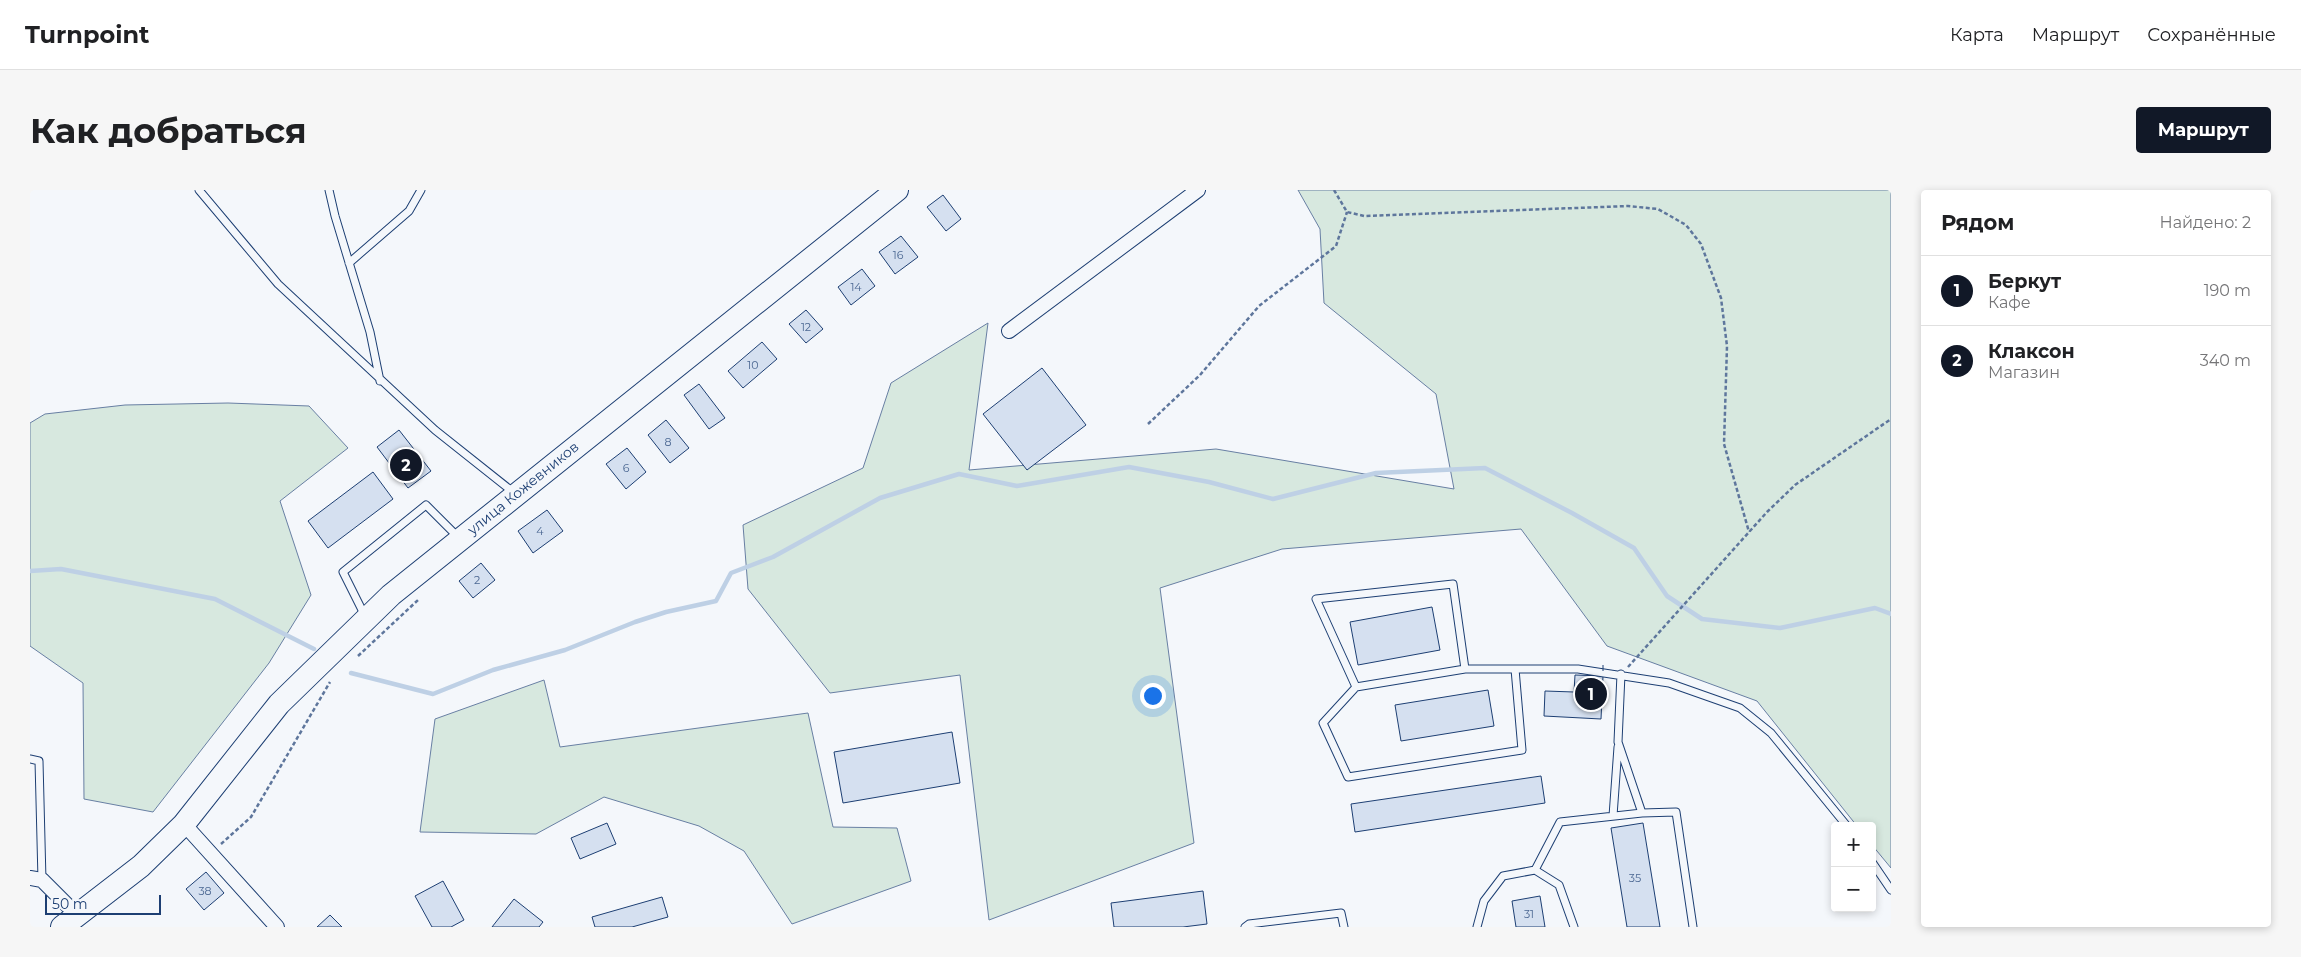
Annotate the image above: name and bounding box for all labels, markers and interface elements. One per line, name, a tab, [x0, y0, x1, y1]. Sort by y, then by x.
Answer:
text: Turnpoint	[25, 20, 149, 49]
text: Карта	[1950, 24, 2004, 46]
text: Маршрут	[2032, 24, 2119, 46]
text: Сохранённые	[2147, 24, 2276, 46]
button: Маршрут	[2136, 107, 2271, 153]
text: Как добраться	[30, 109, 307, 152]
text: Рядом	[1941, 210, 2014, 235]
text: Найдено: 2	[2160, 213, 2251, 232]
house number: 16	[893, 248, 904, 262]
text: Беркут	[1988, 270, 2061, 293]
house number: 14	[850, 280, 862, 294]
text: 1	[1954, 281, 1960, 300]
text: 190 m	[2204, 281, 2251, 300]
text: Кафе	[1988, 293, 2031, 312]
house number: 12	[801, 320, 811, 334]
text: Клаксон	[1988, 340, 2075, 363]
text: 2	[1952, 351, 1962, 370]
text: 340 m	[2200, 351, 2251, 370]
house number: 10	[747, 358, 759, 372]
text: Магазин	[1988, 363, 2060, 382]
house number: 8	[664, 435, 672, 449]
street label: улица Кожевников	[463, 437, 582, 539]
pin: 2	[390, 446, 422, 484]
house number: 6	[623, 461, 630, 475]
house number: 4	[536, 524, 544, 538]
house number: 2	[474, 573, 480, 587]
pin: 1	[1575, 675, 1607, 713]
your location	[1140, 683, 1166, 709]
map controls	[1831, 822, 1876, 912]
button: +	[1831, 822, 1876, 867]
button: −	[1831, 867, 1876, 912]
house number: 35	[1629, 871, 1641, 885]
house number: 38	[198, 884, 212, 898]
scale bar	[45, 892, 161, 915]
text: 50 m	[52, 895, 88, 913]
house number: 31	[1524, 907, 1534, 921]

